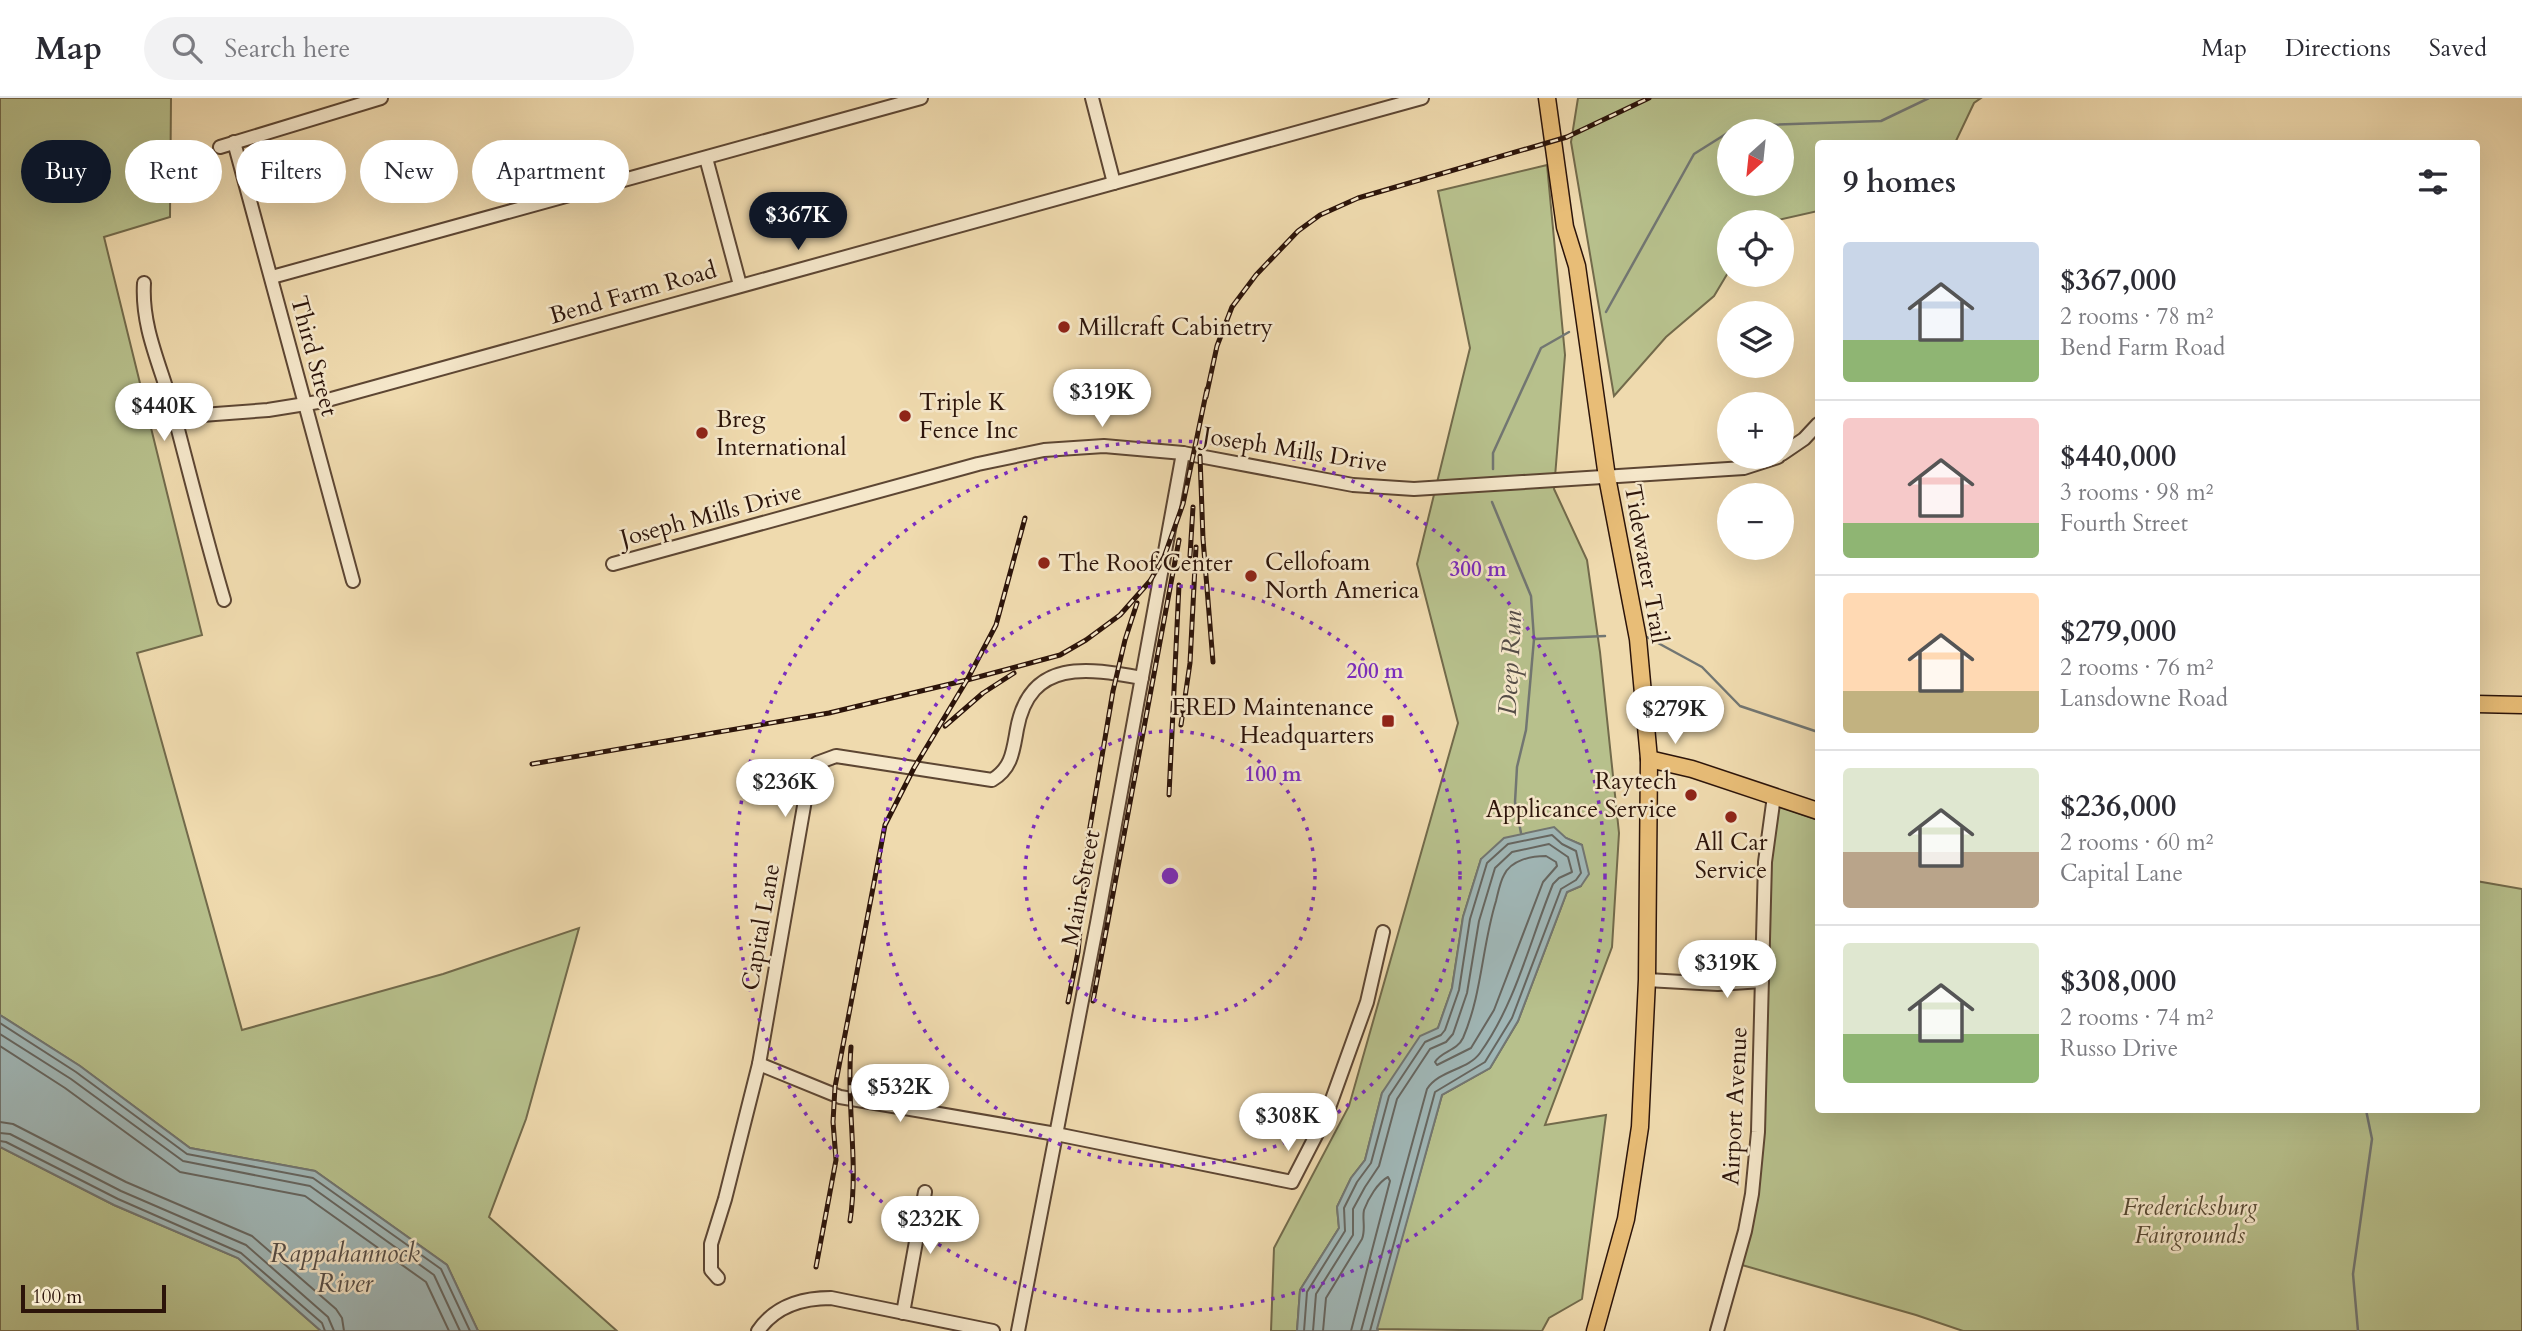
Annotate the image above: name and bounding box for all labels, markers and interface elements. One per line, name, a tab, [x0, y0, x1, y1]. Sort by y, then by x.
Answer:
search box	[144, 17, 634, 80]
text: Map	[35, 26, 102, 71]
icon: search	[168, 29, 206, 67]
text: Search here	[224, 31, 350, 66]
text: Map	[2201, 32, 2247, 65]
text: Directions	[2285, 32, 2391, 65]
text: Saved	[2429, 32, 2487, 65]
north arrow	[1717, 119, 1794, 196]
map controls	[1717, 119, 1794, 560]
chip: Buy	[21, 140, 111, 203]
chip: Rent	[125, 140, 222, 203]
chip: Filters	[236, 140, 346, 203]
chip: New	[360, 140, 458, 203]
chip: Apartment	[472, 140, 629, 203]
text: 9 homes	[1843, 162, 1956, 203]
icon: filters	[2414, 163, 2452, 201]
pin: $367K	[749, 192, 847, 252]
text: $367K	[765, 199, 831, 230]
button: locate	[1717, 210, 1794, 287]
street label: Bend Farm Road	[546, 253, 721, 333]
text: $367,000	[2060, 260, 2176, 301]
icon: home	[1899, 270, 1983, 354]
street label: Third Street	[282, 292, 346, 420]
button: layers	[1717, 301, 1794, 378]
text: 2 rooms · 78 m²	[2060, 301, 2213, 332]
place label: Millcraft Cabinetry	[1078, 311, 1273, 344]
marker: Millcraft Cabinetry	[1056, 319, 1072, 335]
text: Bend Farm Road	[2060, 332, 2225, 363]
pin: $319K	[1053, 370, 1151, 429]
text: $319K	[1069, 376, 1135, 407]
pin: $440K	[115, 384, 213, 443]
place label: Triple K Fence Inc	[919, 386, 1018, 447]
text: $440K	[131, 390, 197, 421]
button: +	[1717, 392, 1794, 469]
place label: Breg International	[716, 403, 847, 464]
marker: Triple K Fence Inc	[897, 408, 913, 424]
street label: Joseph Mills Drive	[1197, 419, 1390, 481]
marker: Breg International	[694, 425, 710, 441]
text: $440,000	[2060, 436, 2176, 477]
icon: home	[1899, 446, 1983, 530]
street label: Joseph Mills Drive	[614, 475, 805, 556]
text: 3 rooms · 98 m²	[2060, 477, 2213, 508]
street label: Tidewater Trail	[1616, 482, 1676, 646]
button: −	[1717, 483, 1794, 560]
text: Fourth Street	[2060, 508, 2188, 539]
place label: Cellofoam North America	[1265, 546, 1420, 607]
place label: The Roof Center	[1058, 547, 1233, 580]
marker: The Roof Center	[1036, 555, 1052, 571]
text: 300 m	[1449, 555, 1507, 584]
marker: Cellofoam North America	[1243, 568, 1259, 584]
water label: Deep Run	[1490, 609, 1530, 716]
text: $279,000	[2060, 611, 2176, 652]
icon: home	[1899, 621, 1983, 705]
text: 2 rooms · 76 m²	[2060, 652, 2213, 683]
text: 200 m	[1346, 657, 1404, 686]
text: Lansdowne Road	[2060, 683, 2228, 714]
pin: $279K	[1626, 686, 1724, 746]
place label: FRED Maintenance Headquarters	[1172, 691, 1374, 752]
text: $279K	[1642, 693, 1708, 724]
marker: FRED Maintenance Headquarters	[1380, 713, 1396, 729]
pin: $236K	[736, 760, 834, 819]
text: 100 m	[1244, 760, 1302, 789]
place label: Raytech Applicance Service	[1486, 765, 1677, 826]
text: $236K	[752, 766, 818, 797]
text: $236,000	[2060, 786, 2176, 827]
marker: Raytech Applicance Service	[1683, 787, 1699, 803]
icon: home	[1899, 796, 1983, 880]
marker: All Car Service	[1723, 809, 1739, 825]
place label: All Car Service	[1694, 826, 1768, 887]
street label: Main Street	[1054, 827, 1108, 949]
text: 2 rooms · 60 m²	[2060, 827, 2213, 858]
text: Capital Lane	[2060, 858, 2183, 889]
street label: Capital Lane	[734, 861, 788, 993]
centre of rings	[1158, 864, 1182, 888]
pin: $319K	[1678, 940, 1776, 1000]
text: $319K	[1694, 947, 1760, 978]
text: $308,000	[2060, 961, 2176, 1002]
icon: home	[1899, 971, 1983, 1055]
text: 2 rooms · 74 m²	[2060, 1002, 2213, 1033]
street label: Airport Avenue	[1714, 1026, 1756, 1186]
text: Russo Drive	[2060, 1033, 2178, 1064]
pin: $532K	[851, 1065, 949, 1124]
text: $532K	[867, 1071, 933, 1102]
pin: $308K	[1239, 1094, 1337, 1153]
text: $308K	[1255, 1100, 1321, 1131]
park label: Fredericksburg Fairgrounds	[2122, 1191, 2258, 1252]
pin: $232K	[881, 1196, 979, 1256]
text: $232K	[897, 1203, 963, 1234]
water label: Rappahannock River	[270, 1236, 420, 1301]
scale bar	[21, 1282, 166, 1314]
text: 100 m	[32, 1284, 82, 1310]

